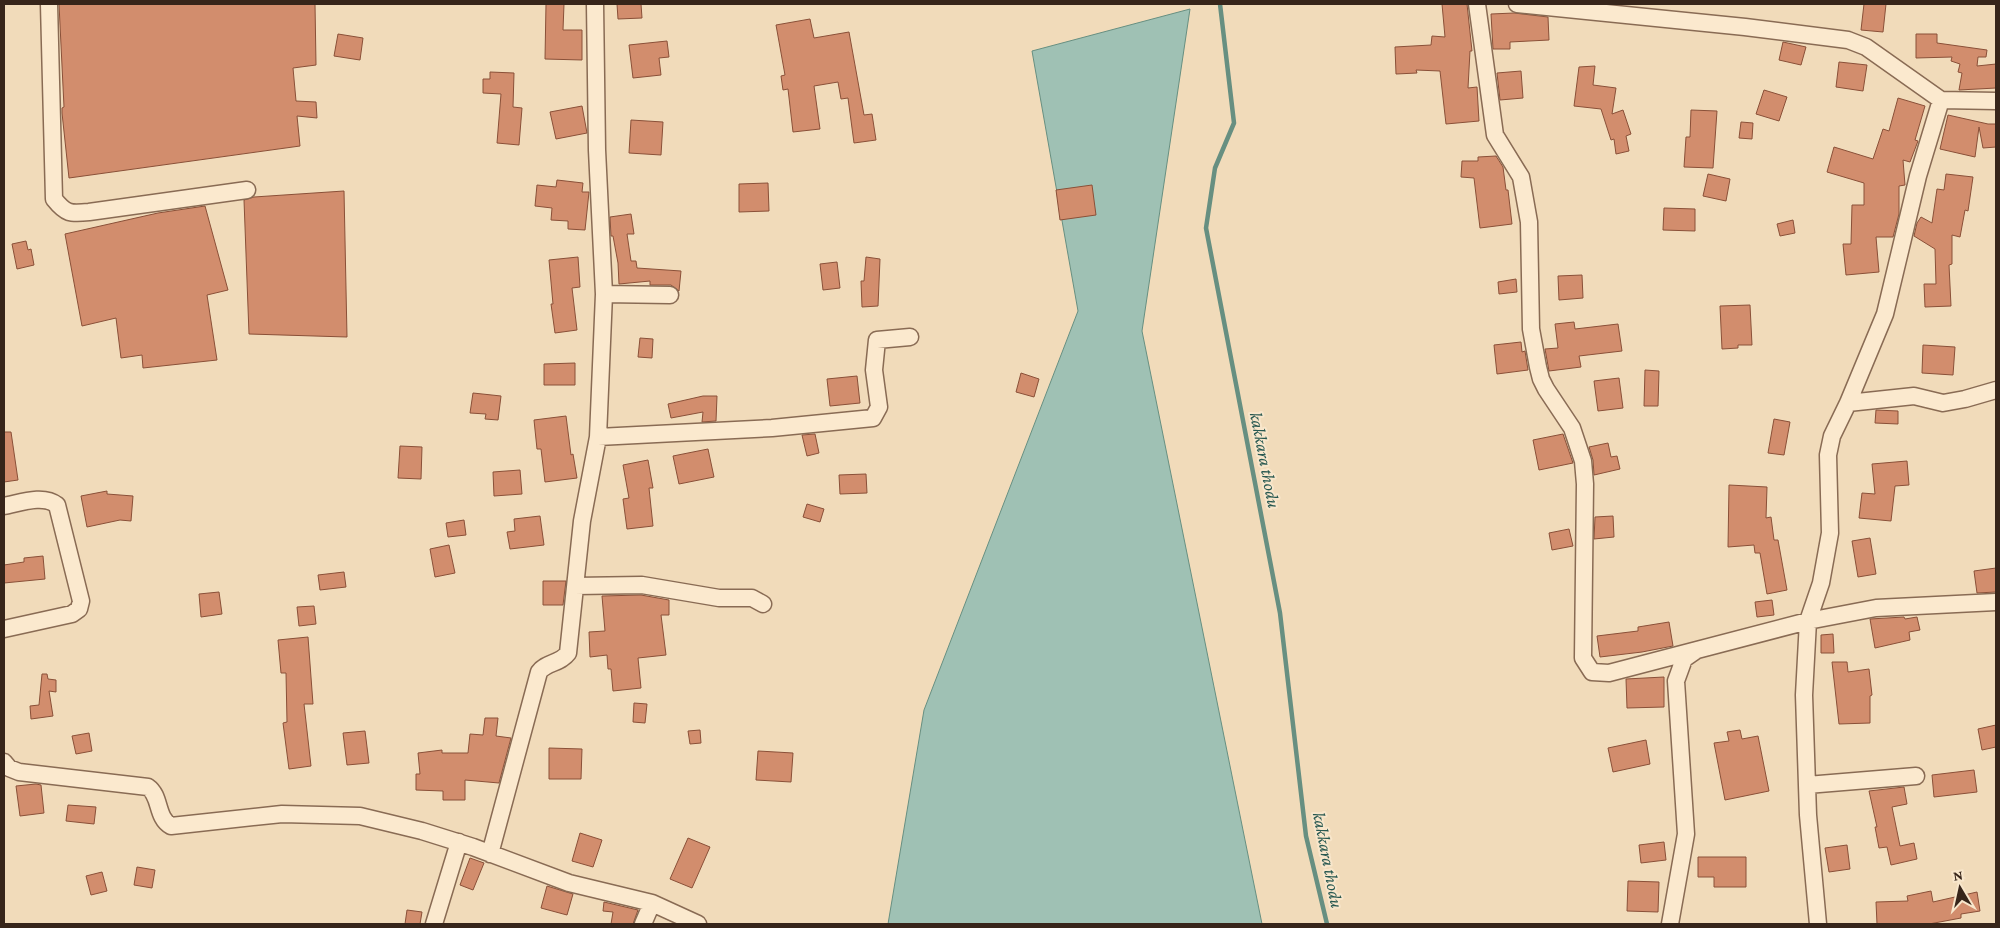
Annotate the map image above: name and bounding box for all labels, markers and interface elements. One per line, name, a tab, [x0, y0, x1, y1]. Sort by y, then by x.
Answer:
water label: kakkara thodu	[1246, 410, 1284, 510]
water label: kakkara thodu	[1309, 810, 1347, 910]
north arrow	[1935, 863, 1985, 913]
text: N	[1952, 866, 1964, 884]

